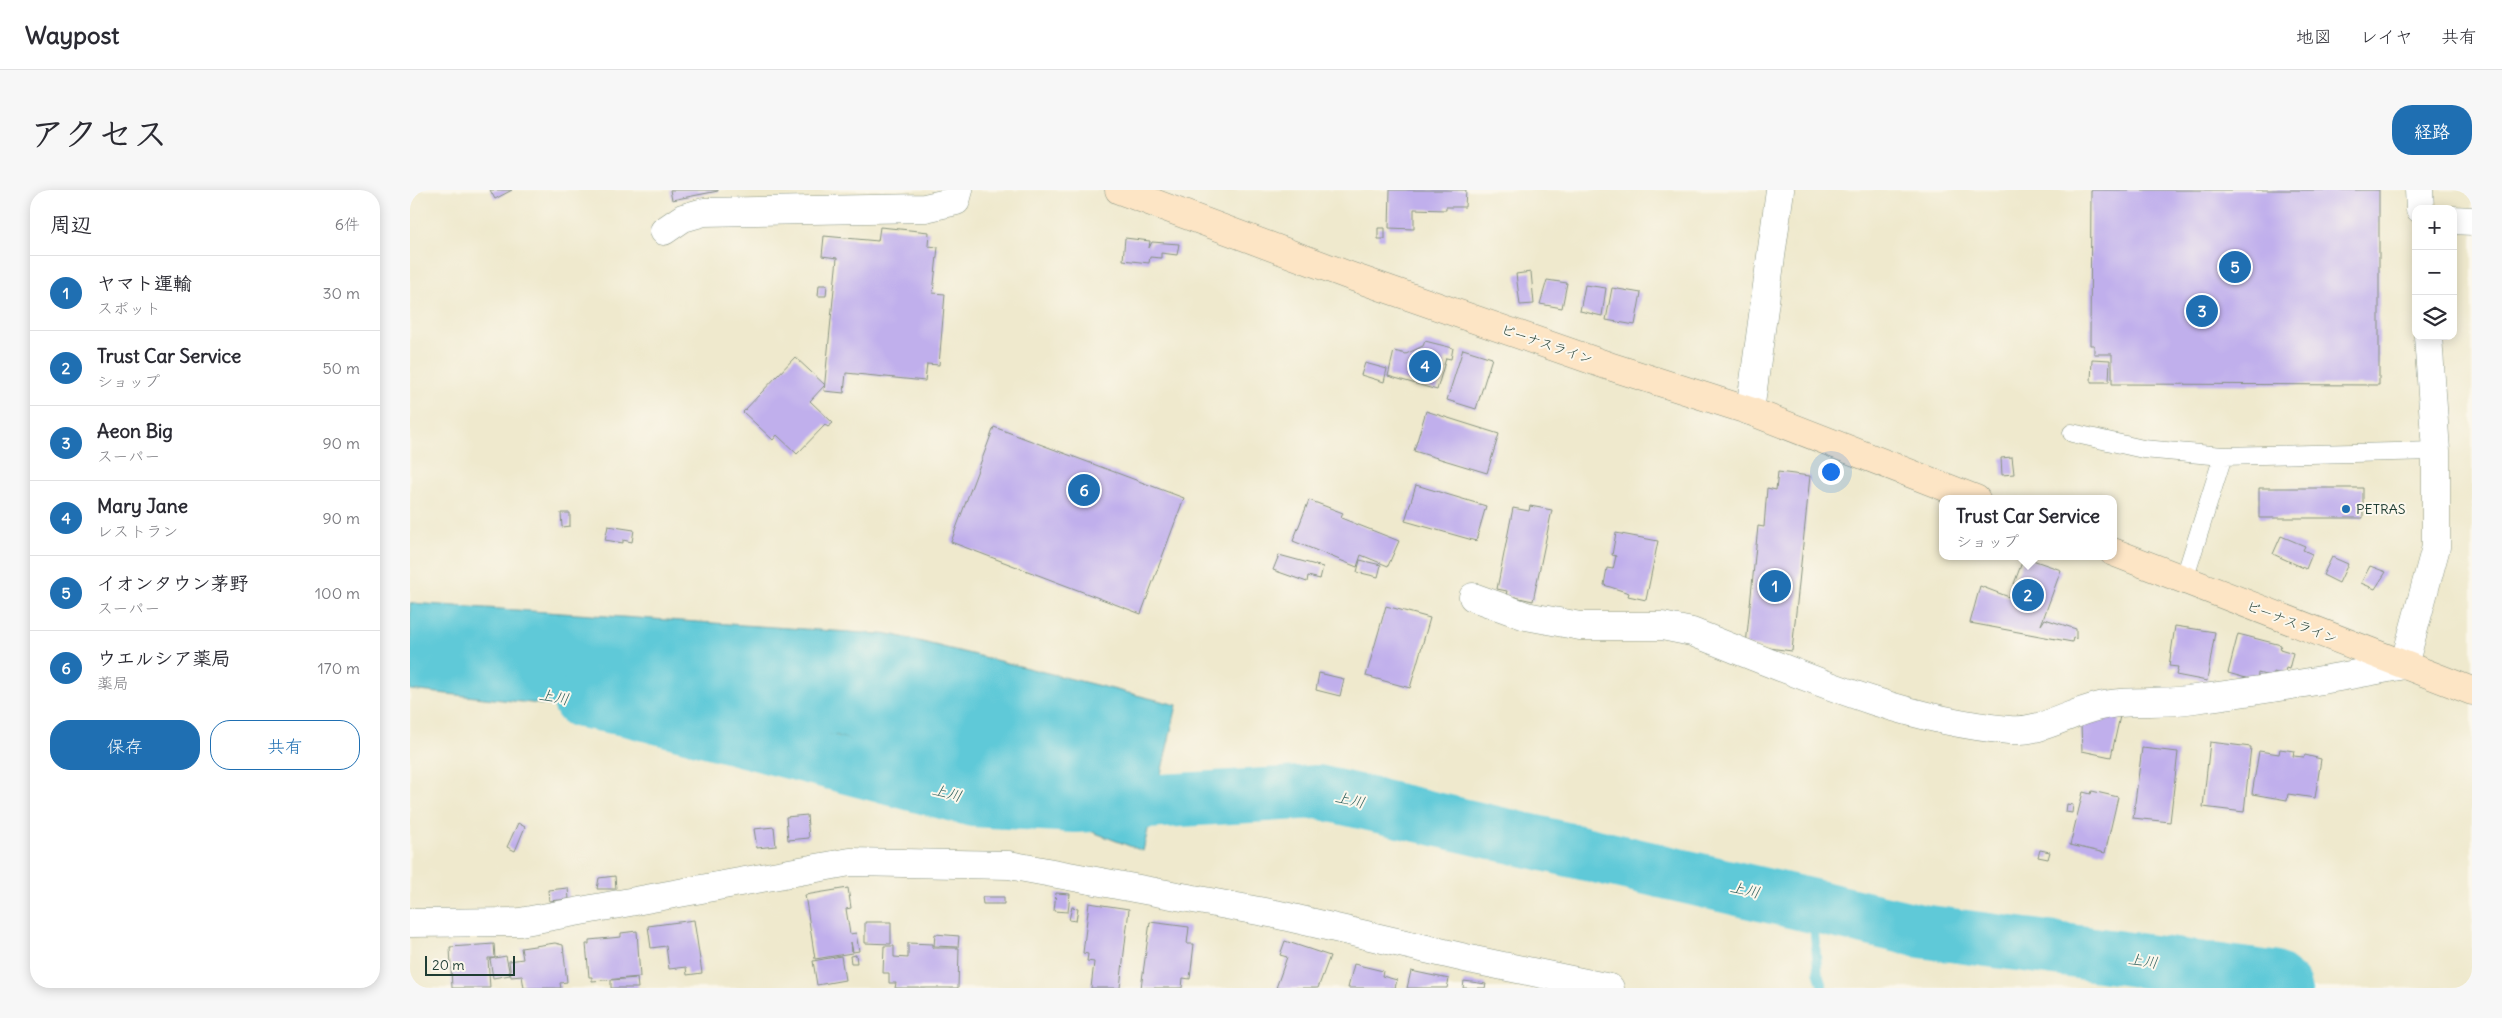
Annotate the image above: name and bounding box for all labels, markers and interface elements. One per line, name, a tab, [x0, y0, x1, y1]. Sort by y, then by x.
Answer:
text: Waypost	[25, 20, 119, 50]
text: 地図	[2296, 25, 2332, 48]
text: レイヤ	[2360, 25, 2413, 48]
text: 共有	[2441, 25, 2477, 48]
button: 経路	[2392, 105, 2472, 155]
text: アクセス	[30, 111, 168, 155]
map controls	[2412, 205, 2457, 340]
button: +	[2412, 205, 2457, 250]
text: 周辺	[50, 211, 92, 238]
text: 6件	[335, 214, 360, 234]
pin: 5	[2219, 248, 2251, 286]
button: −	[2412, 250, 2457, 295]
text: ヤマト運輸	[97, 271, 192, 295]
text: 1	[63, 283, 69, 303]
text: 30 m	[323, 283, 360, 303]
pin: 3	[2186, 292, 2218, 330]
button: layers	[2412, 295, 2457, 340]
text: スポット	[97, 298, 161, 318]
street label: ビーナスライン	[1499, 320, 1595, 368]
text: Trust Car Service	[97, 344, 241, 368]
pin: 4	[1409, 347, 1441, 385]
text: 2	[62, 358, 70, 378]
text: 50 m	[322, 358, 360, 378]
text: ショップ	[97, 371, 160, 391]
text: Aeon Big	[97, 419, 173, 443]
text: 3	[61, 433, 71, 453]
text: 90 m	[322, 433, 360, 453]
text: スーパー	[97, 446, 160, 466]
your location	[1818, 459, 1844, 485]
pin: 6	[1068, 471, 1100, 509]
text: Mary Jane	[97, 494, 188, 518]
popup	[1939, 495, 2117, 560]
place label: PETRAS	[2356, 500, 2406, 518]
marker: PETRAS	[2340, 503, 2352, 515]
text: Trust Car Service	[1956, 504, 2100, 528]
text: 4	[61, 508, 71, 528]
text: 90 m	[322, 508, 360, 528]
text: レストラン	[97, 521, 178, 541]
text: ショップ	[1956, 531, 2019, 551]
pin: 1	[1759, 567, 1791, 605]
text: イオンタウン茅野	[97, 571, 249, 595]
pin: 2	[2012, 576, 2044, 614]
text: 5	[61, 583, 71, 603]
text: 100 m	[315, 583, 360, 603]
street label: ビーナスライン	[2244, 596, 2340, 648]
text: スーパー	[97, 598, 160, 618]
text: ウエルシア薬局	[97, 646, 230, 670]
text: 6	[61, 658, 71, 678]
text: 170 m	[317, 658, 360, 678]
text: 薬局	[97, 673, 129, 693]
water label: 上川	[538, 685, 571, 708]
button: 保存	[50, 720, 200, 770]
button: 共有	[210, 720, 360, 770]
water label: 上川	[930, 779, 964, 806]
water label: 上川	[1333, 787, 1367, 812]
water label: 上川	[1728, 877, 1762, 902]
water label: 上川	[2127, 949, 2159, 972]
scale bar	[425, 953, 515, 976]
text: 20 m	[432, 956, 465, 974]

